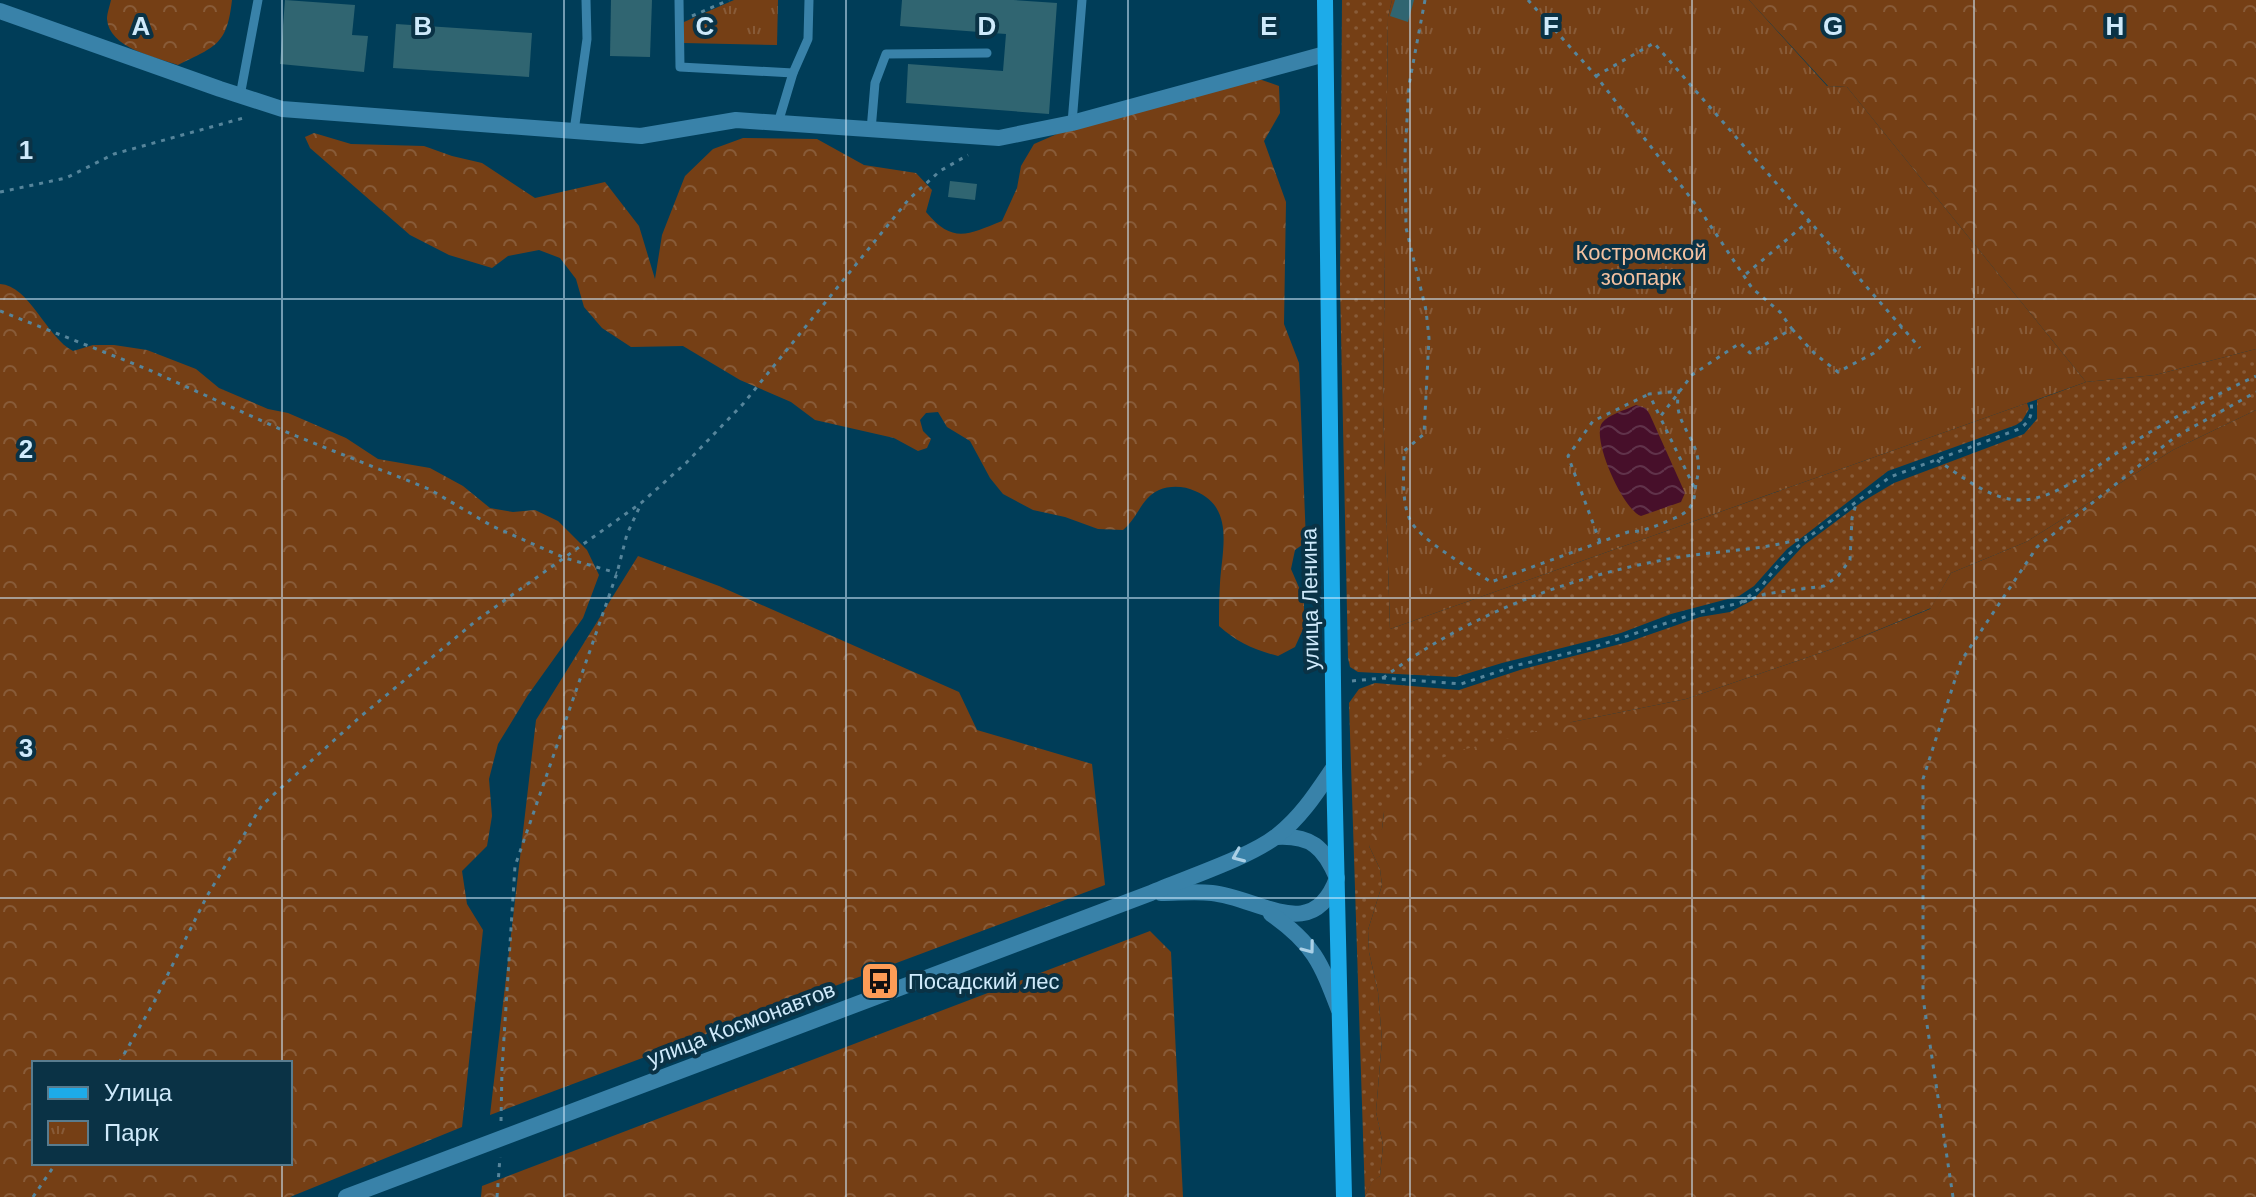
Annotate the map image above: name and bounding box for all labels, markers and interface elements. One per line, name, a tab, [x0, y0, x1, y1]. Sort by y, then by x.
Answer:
text: A	[132, 11, 151, 41]
text: B	[414, 11, 432, 41]
text: C	[696, 11, 715, 41]
text: D	[978, 11, 996, 41]
text: E	[1260, 11, 1278, 41]
text: F	[1543, 11, 1559, 41]
text: G	[1823, 11, 1843, 41]
text: H	[2106, 11, 2124, 41]
text: 1	[19, 135, 33, 165]
park label: Костромской зоопарк	[1575, 240, 1707, 290]
text: 2	[19, 434, 33, 464]
street label: улица Ленина	[1296, 527, 1324, 670]
text: 3	[19, 733, 33, 763]
one-way arrow	[1232, 847, 1246, 863]
one-way arrow	[1300, 939, 1314, 954]
bus stop icon: Посадский лес	[859, 960, 901, 1002]
place label: Посадский лес	[908, 969, 1060, 994]
street label: улица Космонавтов	[643, 977, 839, 1071]
legend	[32, 1061, 292, 1165]
text: Улица	[104, 1079, 173, 1106]
text: Парк	[104, 1119, 159, 1146]

